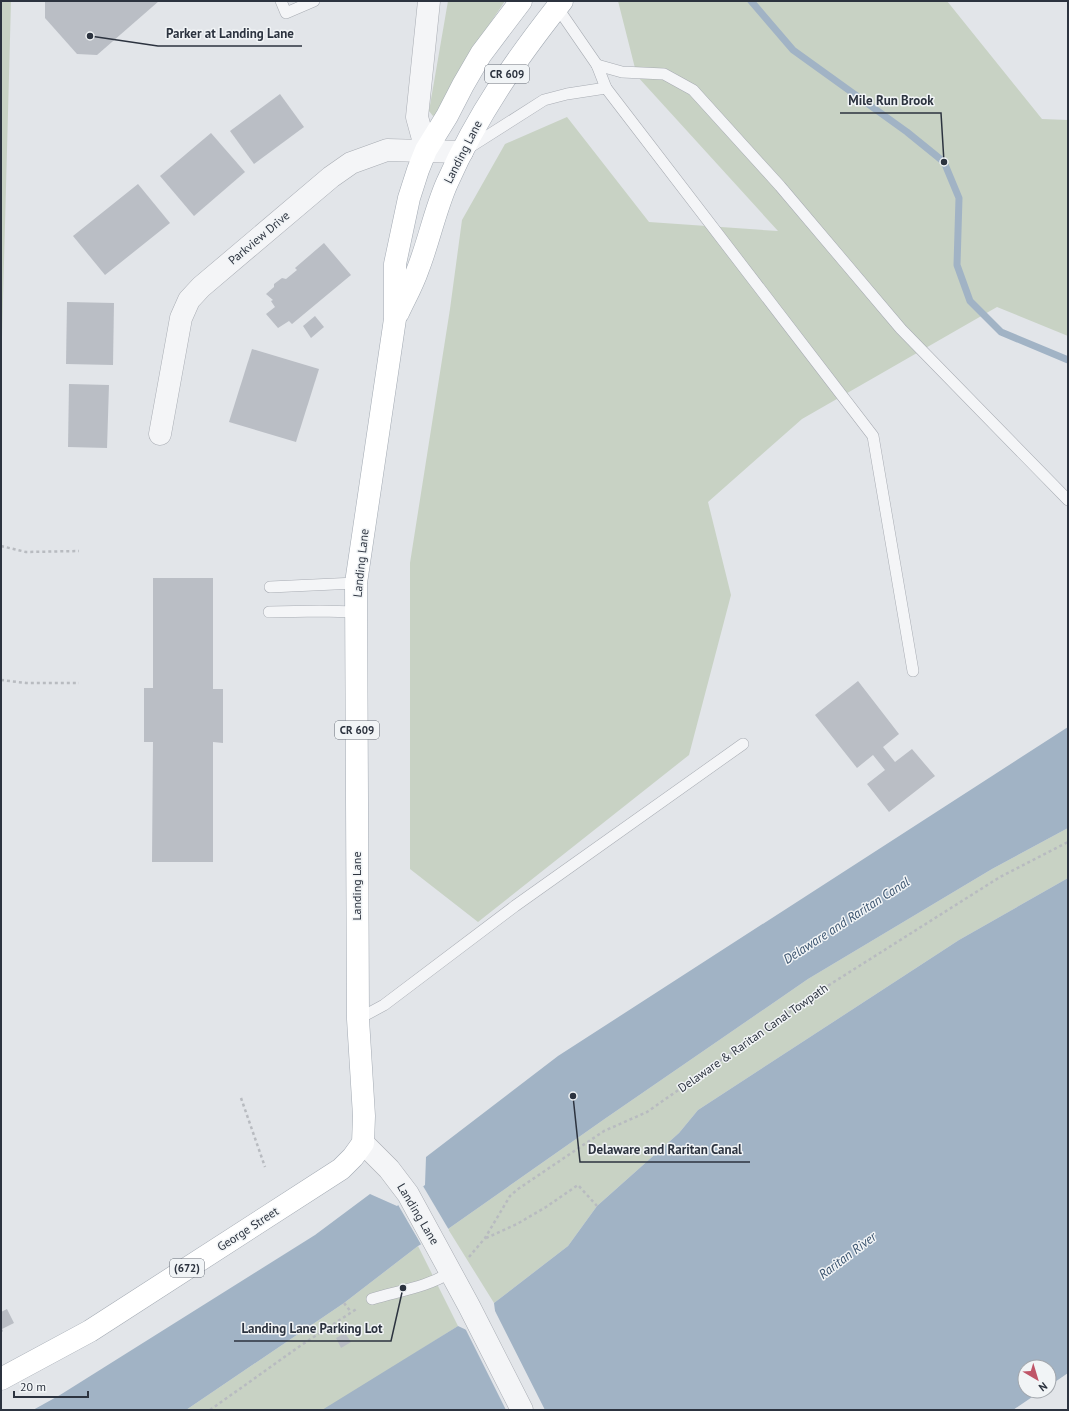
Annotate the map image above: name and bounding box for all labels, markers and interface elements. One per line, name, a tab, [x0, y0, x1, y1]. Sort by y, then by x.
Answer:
callout: Parker at Landing Lane	[158, 21, 302, 46]
text: Parker at Landing Lane	[166, 25, 294, 42]
road number: CR 609	[485, 65, 529, 83]
callout: Mile Run Brook	[840, 88, 941, 113]
text: Mile Run Brook	[848, 92, 934, 109]
street label: Landing Lane	[440, 118, 485, 186]
street label: Parkview Drive	[225, 208, 292, 268]
street label: Landing Lane	[349, 528, 372, 598]
road number: CR 609	[335, 721, 379, 739]
street label: Landing Lane	[349, 852, 364, 920]
water label: Delaware and Raritan Canal	[780, 873, 913, 968]
street label: Delaware & Raritan Canal Towpath	[675, 980, 830, 1095]
callout: Delaware and Raritan Canal	[580, 1137, 750, 1162]
text: Delaware and Raritan Canal	[588, 1141, 742, 1158]
street label: Landing Lane	[394, 1180, 443, 1247]
street label: George Street	[214, 1203, 281, 1254]
water label: Raritan River	[815, 1228, 880, 1283]
road number: (672)	[170, 1259, 204, 1277]
callout: Landing Lane Parking Lot	[234, 1316, 391, 1341]
text: Landing Lane Parking Lot	[241, 1320, 383, 1337]
north arrow	[1017, 1359, 1057, 1399]
scale bar	[14, 1373, 88, 1399]
text: 20 m	[20, 1379, 46, 1394]
text: N	[1036, 1379, 1050, 1395]

